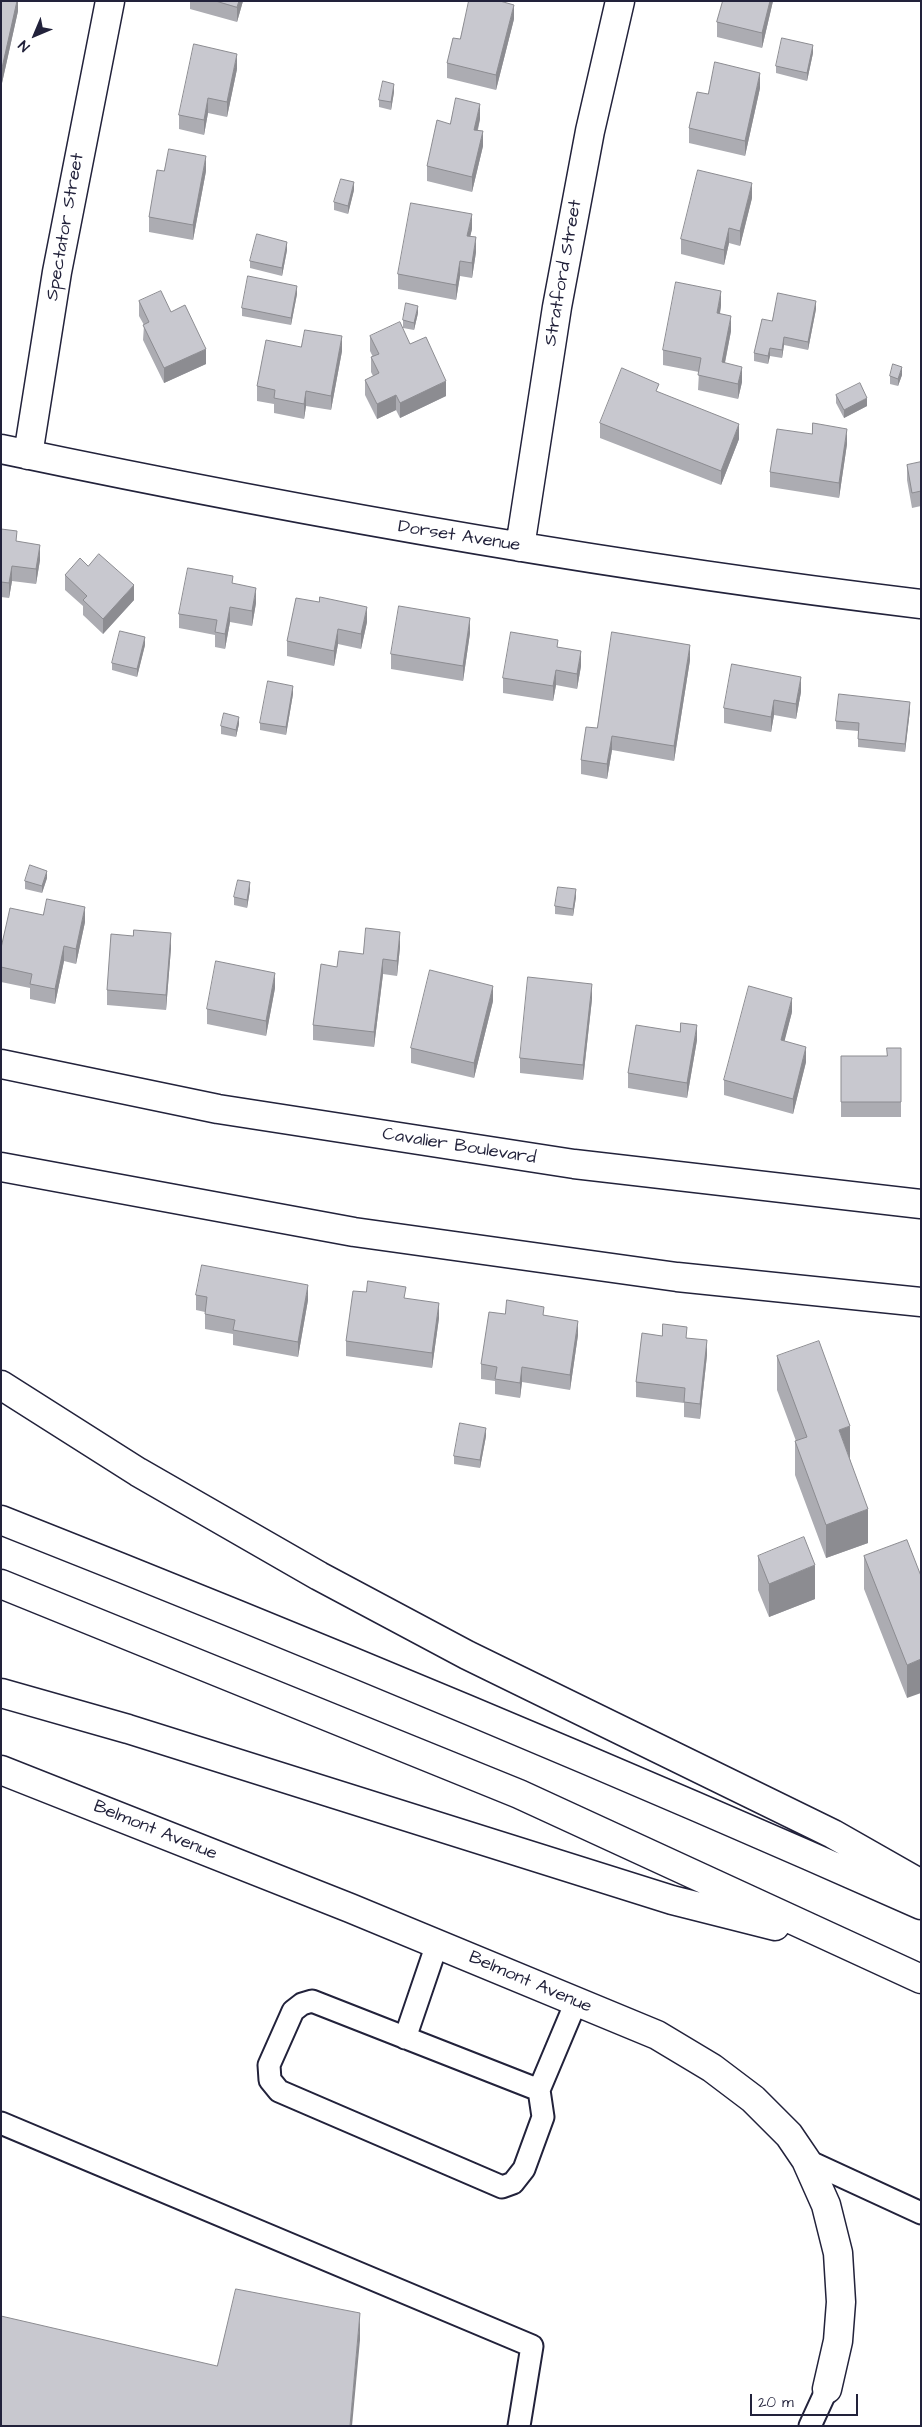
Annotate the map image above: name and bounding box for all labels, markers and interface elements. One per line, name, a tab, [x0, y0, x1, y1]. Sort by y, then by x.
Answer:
north arrow	[10, 10, 60, 60]
text: N	[14, 35, 35, 56]
street label: Spectator Street	[42, 152, 90, 302]
street label: Stratford Street	[541, 198, 587, 348]
street label: Dorset Avenue	[396, 517, 522, 557]
street label: Cavalier Boulevard	[381, 1124, 537, 1170]
street label: Belmont Avenue	[90, 1796, 220, 1866]
street label: Belmont Avenue	[465, 1947, 595, 2019]
scale bar	[752, 2384, 860, 2416]
text: 20 m	[758, 2392, 794, 2413]

